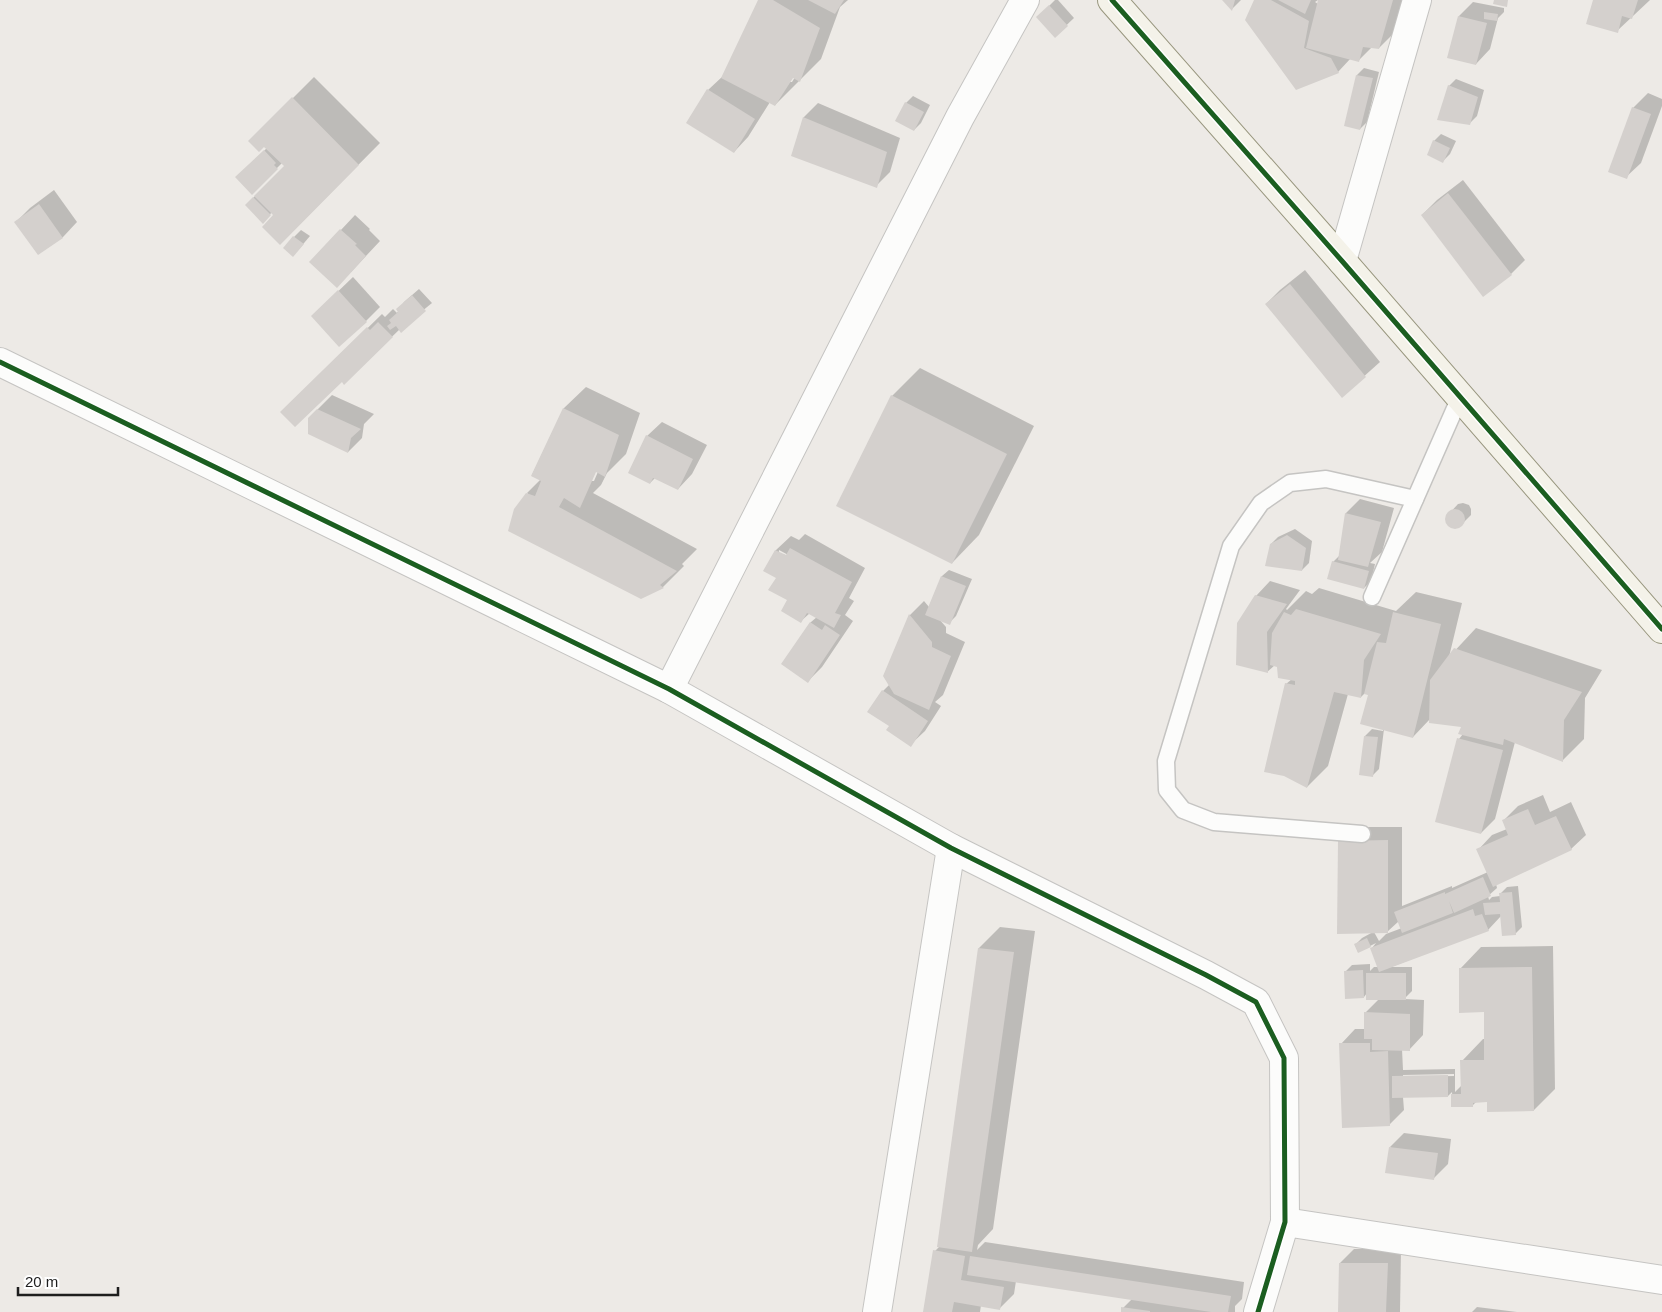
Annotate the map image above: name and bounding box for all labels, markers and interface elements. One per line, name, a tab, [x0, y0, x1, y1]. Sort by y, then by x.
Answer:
scale bar	[18, 1264, 118, 1296]
text: 20 m	[25, 1273, 58, 1290]

